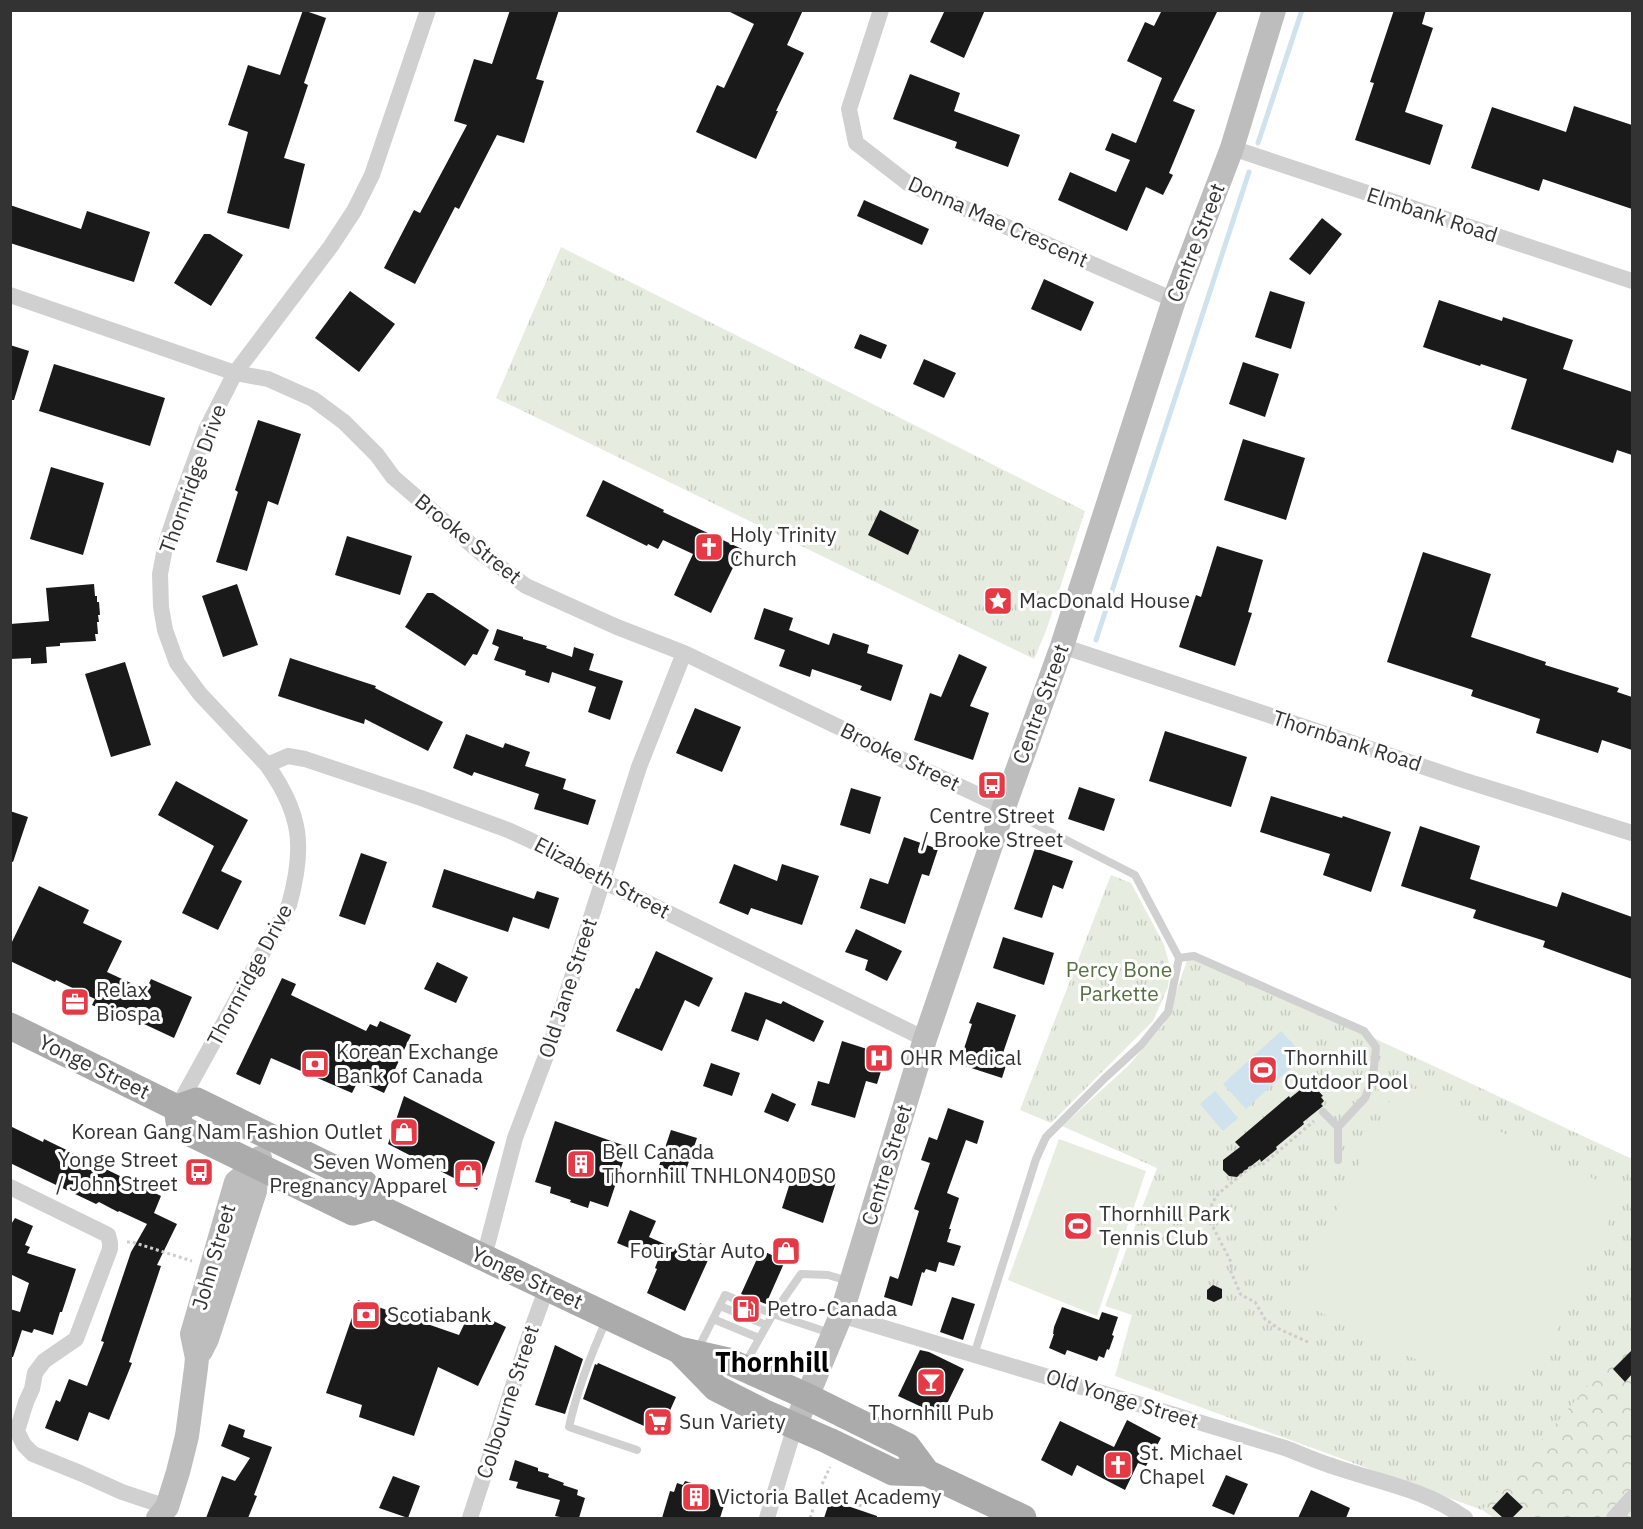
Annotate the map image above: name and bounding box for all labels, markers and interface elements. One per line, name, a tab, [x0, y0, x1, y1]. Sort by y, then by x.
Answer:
street label: Donna Mae Crescent	[904, 169, 1093, 273]
street label: Centre Street	[1159, 179, 1231, 306]
street label: Elmbank Road	[1363, 180, 1501, 248]
street label: Thornridge Drive	[152, 400, 232, 557]
street label: Brooke Street	[409, 487, 528, 590]
place label: Holy Trinity Church	[730, 520, 837, 572]
church icon: Holy Trinity Church	[693, 531, 725, 563]
place icon: MacDonald House	[982, 585, 1014, 617]
place label: MacDonald House	[1019, 586, 1190, 614]
street label: Centre Street	[1005, 640, 1075, 767]
street label: Thornbank Road	[1269, 703, 1425, 777]
street label: Brooke Street	[836, 715, 965, 797]
bus stop icon: Centre Street / Brooke Street	[976, 769, 1008, 801]
place label: Centre Street / Brooke Street	[921, 801, 1063, 853]
street label: Elizabeth Street	[530, 830, 675, 925]
street label: Thornridge Drive	[200, 899, 298, 1050]
street label: Old Jane Street	[531, 914, 603, 1061]
park label: Percy Bone Parkette	[1066, 955, 1172, 1007]
place label: Relax Biospa	[96, 975, 160, 1027]
office icon: Relax Biospa	[59, 986, 91, 1018]
street label: Yonge Street	[34, 1027, 155, 1105]
place label: Korean Exchange Bank of Canada	[336, 1037, 499, 1089]
hospital icon: OHR Medical	[863, 1042, 895, 1074]
place label: OHR Medical	[900, 1043, 1022, 1071]
place label: Thornhill Outdoor Pool	[1284, 1043, 1408, 1095]
bank icon: Korean Exchange Bank of Canada	[299, 1048, 331, 1080]
sports icon: Thornhill Outdoor Pool	[1247, 1054, 1279, 1086]
street label: Centre Street	[854, 1101, 918, 1229]
shop icon: Korean Gang Nam Fashion Outlet	[388, 1116, 420, 1148]
place label: Korean Gang Nam Fashion Outlet	[71, 1117, 383, 1145]
place label: Bell Canada Thornhill TNHLON40DS0	[602, 1137, 836, 1189]
place label: Yonge Street / John Street	[56, 1145, 178, 1197]
place label: Seven Women Pregnancy Apparel	[269, 1147, 447, 1199]
building icon: Bell Canada Thornhill TNHLON40DS0	[565, 1148, 597, 1180]
bus stop icon: Yonge Street / John Street	[183, 1156, 215, 1188]
shop icon: Seven Women Pregnancy Apparel	[452, 1158, 484, 1190]
place label: Thornhill Park Tennis Club	[1099, 1199, 1230, 1251]
street label: John Street	[185, 1201, 242, 1313]
sports icon: Thornhill Park Tennis Club	[1062, 1210, 1094, 1242]
shop icon: Four Star Auto	[770, 1235, 802, 1267]
place label: Four Star Auto	[630, 1236, 765, 1264]
street label: Yonge Street	[467, 1239, 588, 1315]
fuel station icon: Petro-Canada	[730, 1293, 762, 1325]
place label: Petro-Canada	[767, 1294, 897, 1322]
bank icon: Scotiabank	[350, 1299, 382, 1331]
place label: Scotiabank	[387, 1300, 492, 1328]
street label: Colbourne Street	[469, 1321, 545, 1482]
district label: Thornhill	[715, 1344, 829, 1379]
street label: Old Yonge Street	[1043, 1362, 1202, 1435]
bar icon: Thornhill Pub	[915, 1366, 947, 1398]
place label: Thornhill Pub	[868, 1398, 994, 1426]
supermarket icon: Sun Variety	[642, 1406, 674, 1438]
place label: Sun Variety	[679, 1407, 786, 1435]
place label: St. Michael Chapel	[1139, 1438, 1243, 1490]
church icon: St. Michael Chapel	[1102, 1449, 1134, 1481]
building icon: Victoria Ballet Academy	[680, 1481, 712, 1513]
place label: Victoria Ballet Academy	[717, 1482, 942, 1510]

